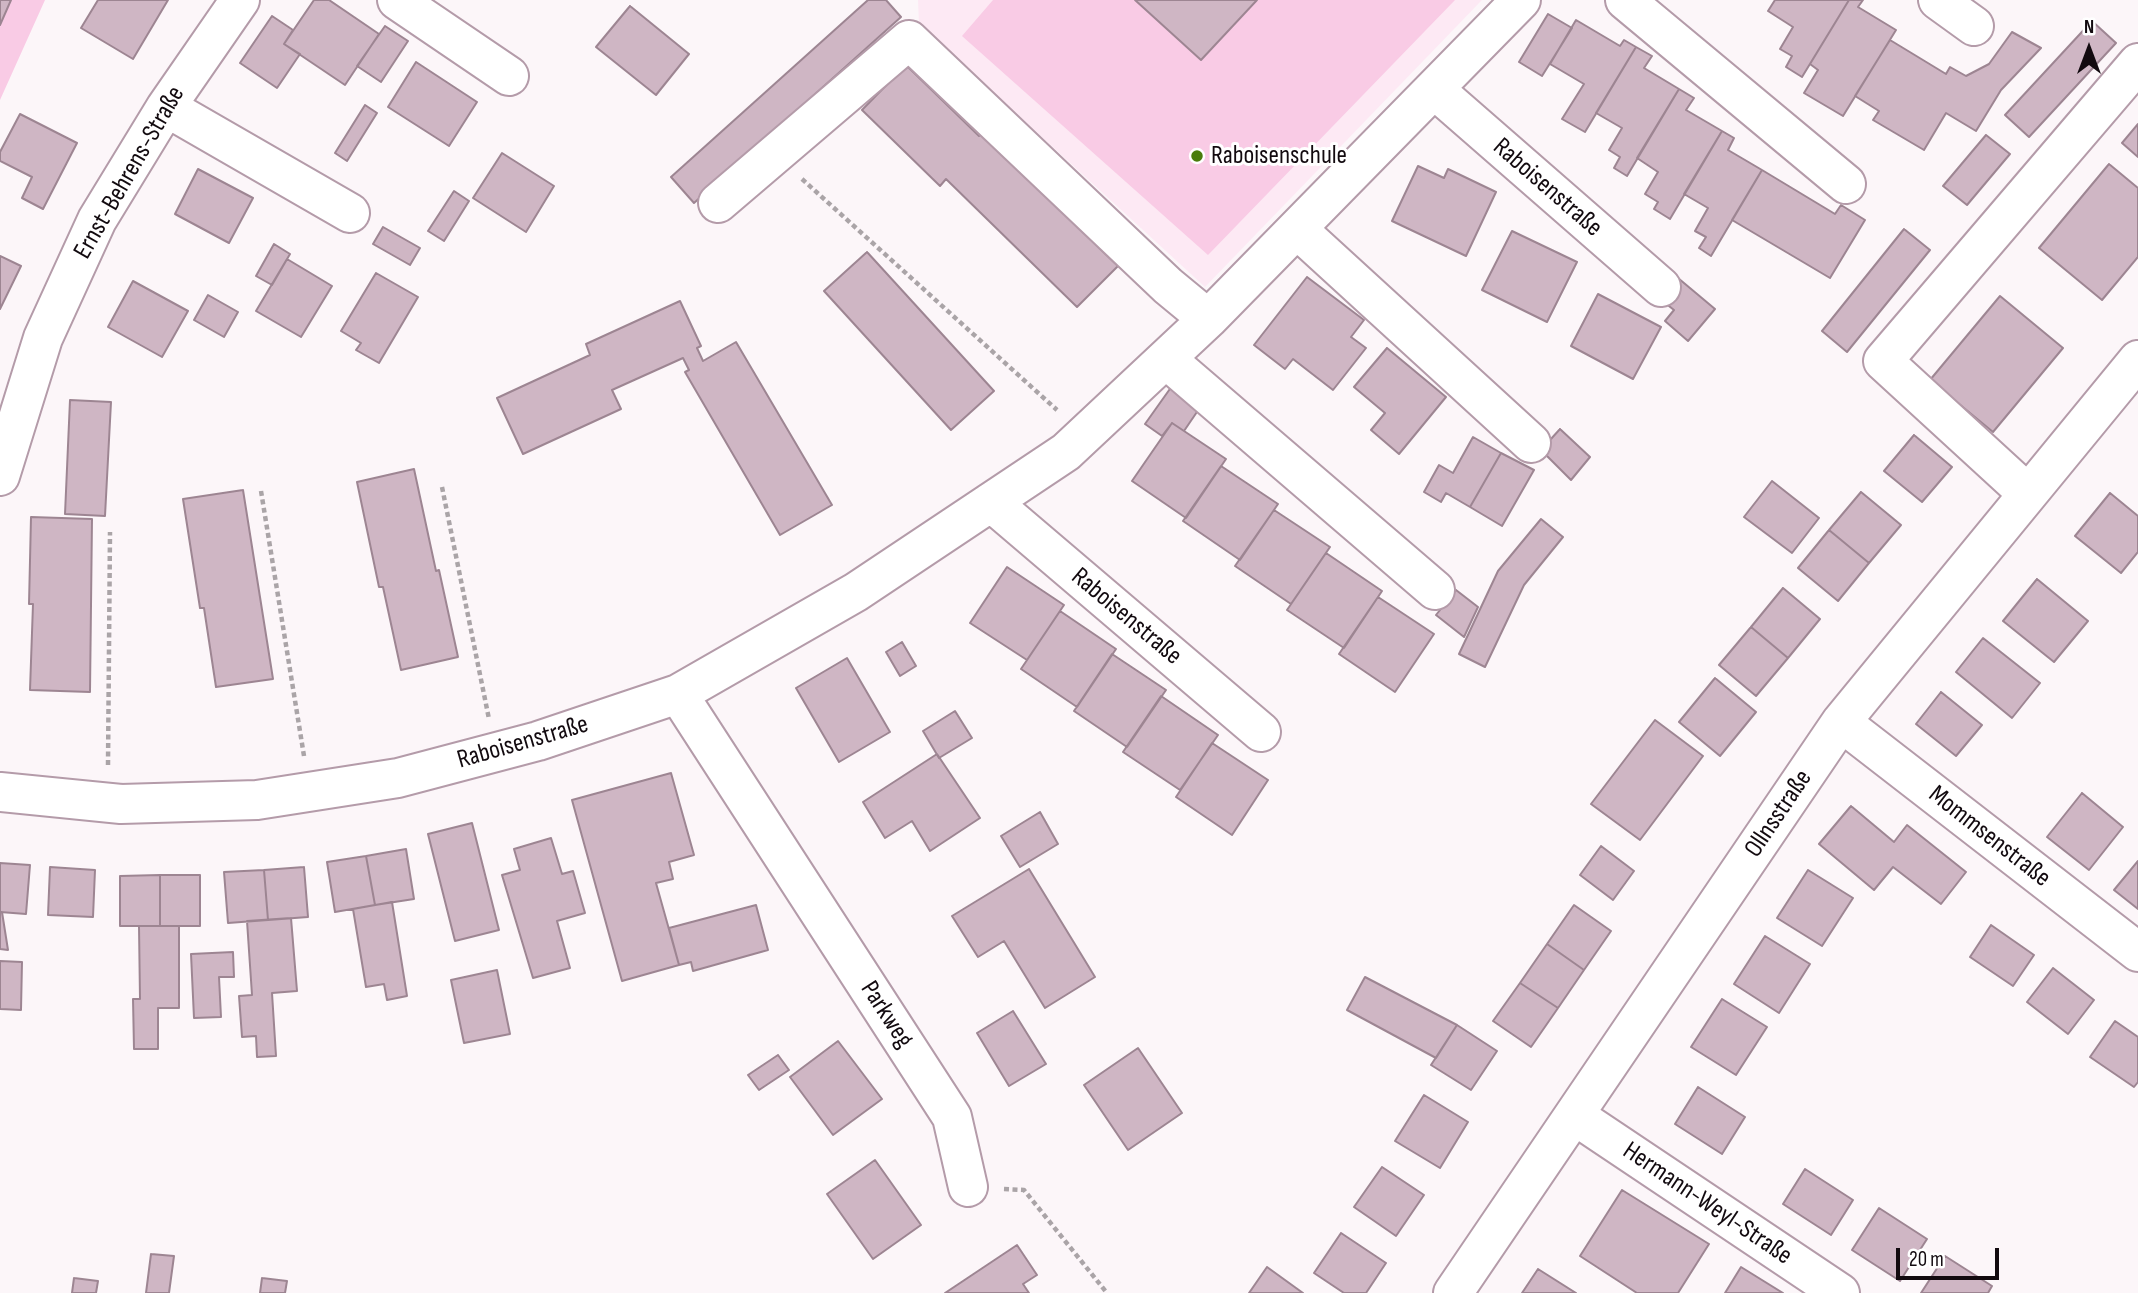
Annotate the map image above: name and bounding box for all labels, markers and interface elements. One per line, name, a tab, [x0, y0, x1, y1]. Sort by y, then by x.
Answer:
north arrow	[2054, 14, 2124, 84]
text: N	[2084, 16, 2094, 39]
street label: Ernst-Behrens-Straße	[68, 81, 192, 265]
street label: Raboisenstraße	[1486, 132, 1608, 244]
place label: Raboisenschule	[1211, 140, 1347, 172]
marker: Raboisenschule	[1189, 148, 1205, 164]
street label: Raboisenstraße	[1064, 562, 1188, 672]
street label: Raboisenstraße	[454, 709, 592, 777]
street label: Ollnsstraße	[1739, 765, 1819, 863]
street label: Mommsenstraße	[1922, 780, 2056, 894]
street label: Parkweg	[853, 976, 919, 1054]
street label: Hermann-Weyl-Straße	[1616, 1136, 1798, 1272]
scale bar	[1900, 1234, 2003, 1278]
text: 20 m	[1909, 1247, 1944, 1272]

